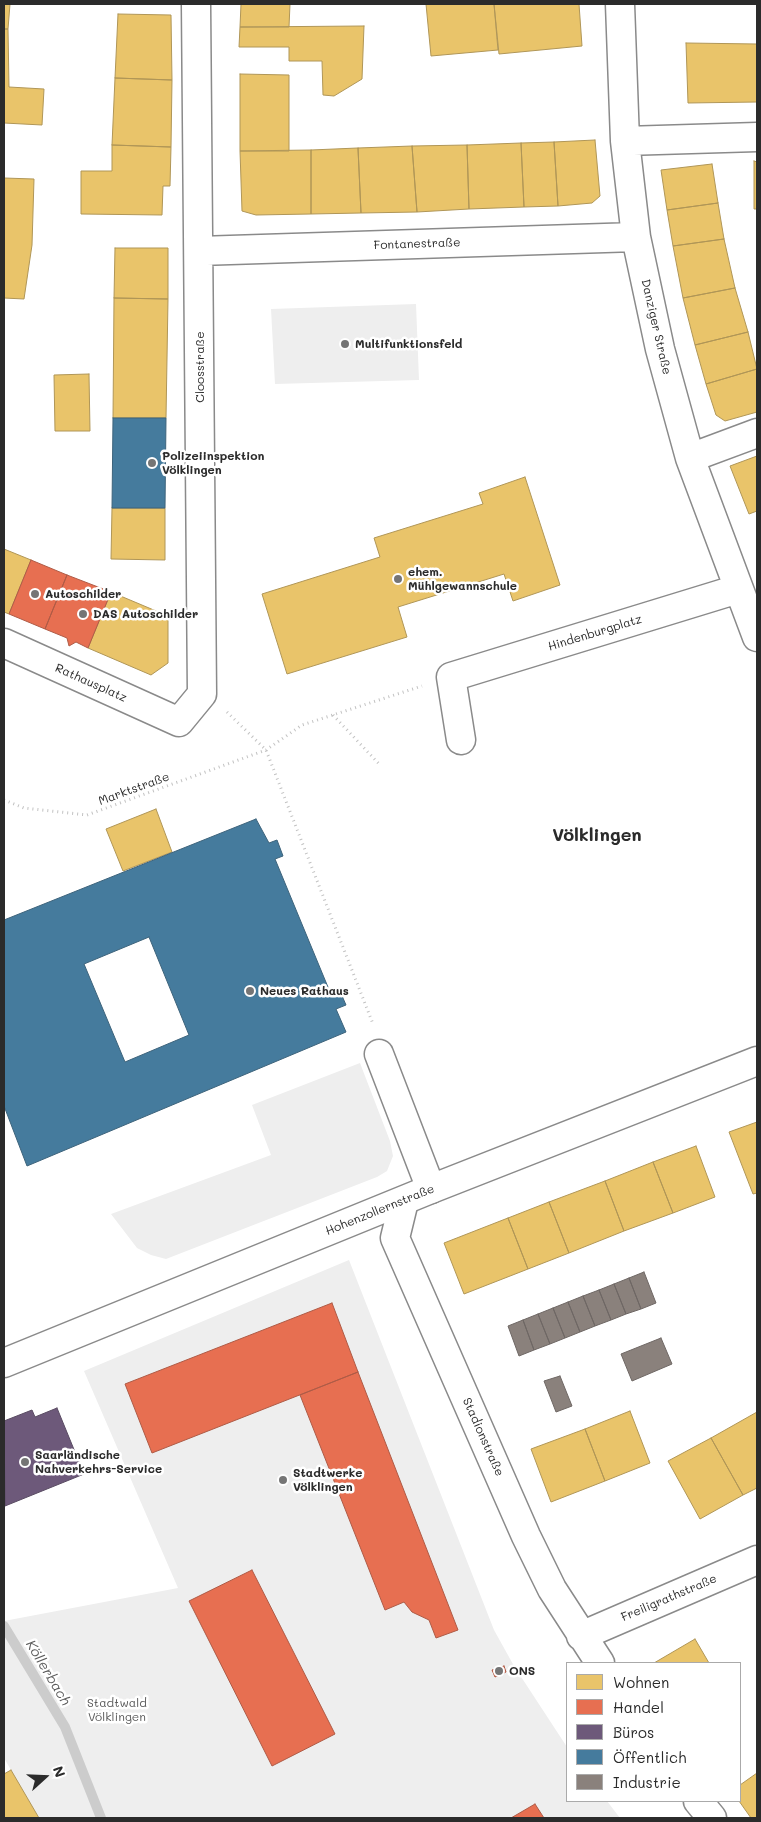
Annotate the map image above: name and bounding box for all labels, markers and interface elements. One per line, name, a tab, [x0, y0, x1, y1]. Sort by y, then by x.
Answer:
street label: Fontanestraße	[373, 235, 461, 253]
street label: Danziger Straße	[638, 278, 674, 376]
street label: Cloosstraße	[193, 331, 207, 403]
place label: Multifunktionsfeld	[355, 337, 462, 351]
marker: Multifunktionsfeld	[339, 338, 351, 350]
place label: Polizeiinspektion Völklingen	[162, 449, 264, 477]
marker: Polizeiinspektion Völklingen	[146, 457, 158, 469]
place label: ehem. Mühlgewannschule	[408, 565, 517, 593]
marker: ehem. Mühlgewannschule	[392, 573, 404, 585]
place label: Autoschilder	[45, 587, 121, 601]
marker: Autoschilder	[29, 588, 41, 600]
place label: DAS Autoschilder	[93, 607, 198, 621]
marker: DAS Autoschilder	[77, 608, 89, 620]
street label: Hindenburgplatz	[546, 612, 644, 654]
street label: Rathausplatz	[53, 661, 129, 705]
street label: Marktstraße	[97, 770, 171, 808]
district label: Völklingen	[552, 824, 642, 846]
place label: Neues Rathaus	[260, 984, 349, 998]
marker: Neues Rathaus	[244, 985, 256, 997]
street label: Hohenzollernstraße	[323, 1182, 437, 1238]
street label: Stadionstraße	[459, 1396, 507, 1478]
place label: Saarländische Nahverkehrs-Service	[35, 1448, 162, 1476]
marker: Saarländische Nahverkehrs-Service	[19, 1456, 31, 1468]
place label: Stadtwerke Völklingen	[293, 1466, 362, 1494]
marker: Stadtwerke Völklingen	[277, 1474, 289, 1486]
street label: Freiligrathstraße	[619, 1571, 719, 1625]
water label: Köllerbach	[22, 1637, 74, 1709]
legend	[566, 1662, 741, 1802]
place label: ONS	[509, 1664, 535, 1678]
marker: ONS	[493, 1665, 505, 1677]
text: Wohnen	[613, 1672, 669, 1692]
park label: Stadtwald Völklingen	[87, 1696, 147, 1724]
text: Handel	[613, 1697, 664, 1717]
text: Büros	[613, 1722, 654, 1742]
text: Öffentlich	[613, 1747, 686, 1767]
north arrow	[20, 1752, 70, 1802]
text: N	[49, 1763, 70, 1780]
text: Industrie	[613, 1772, 681, 1792]

